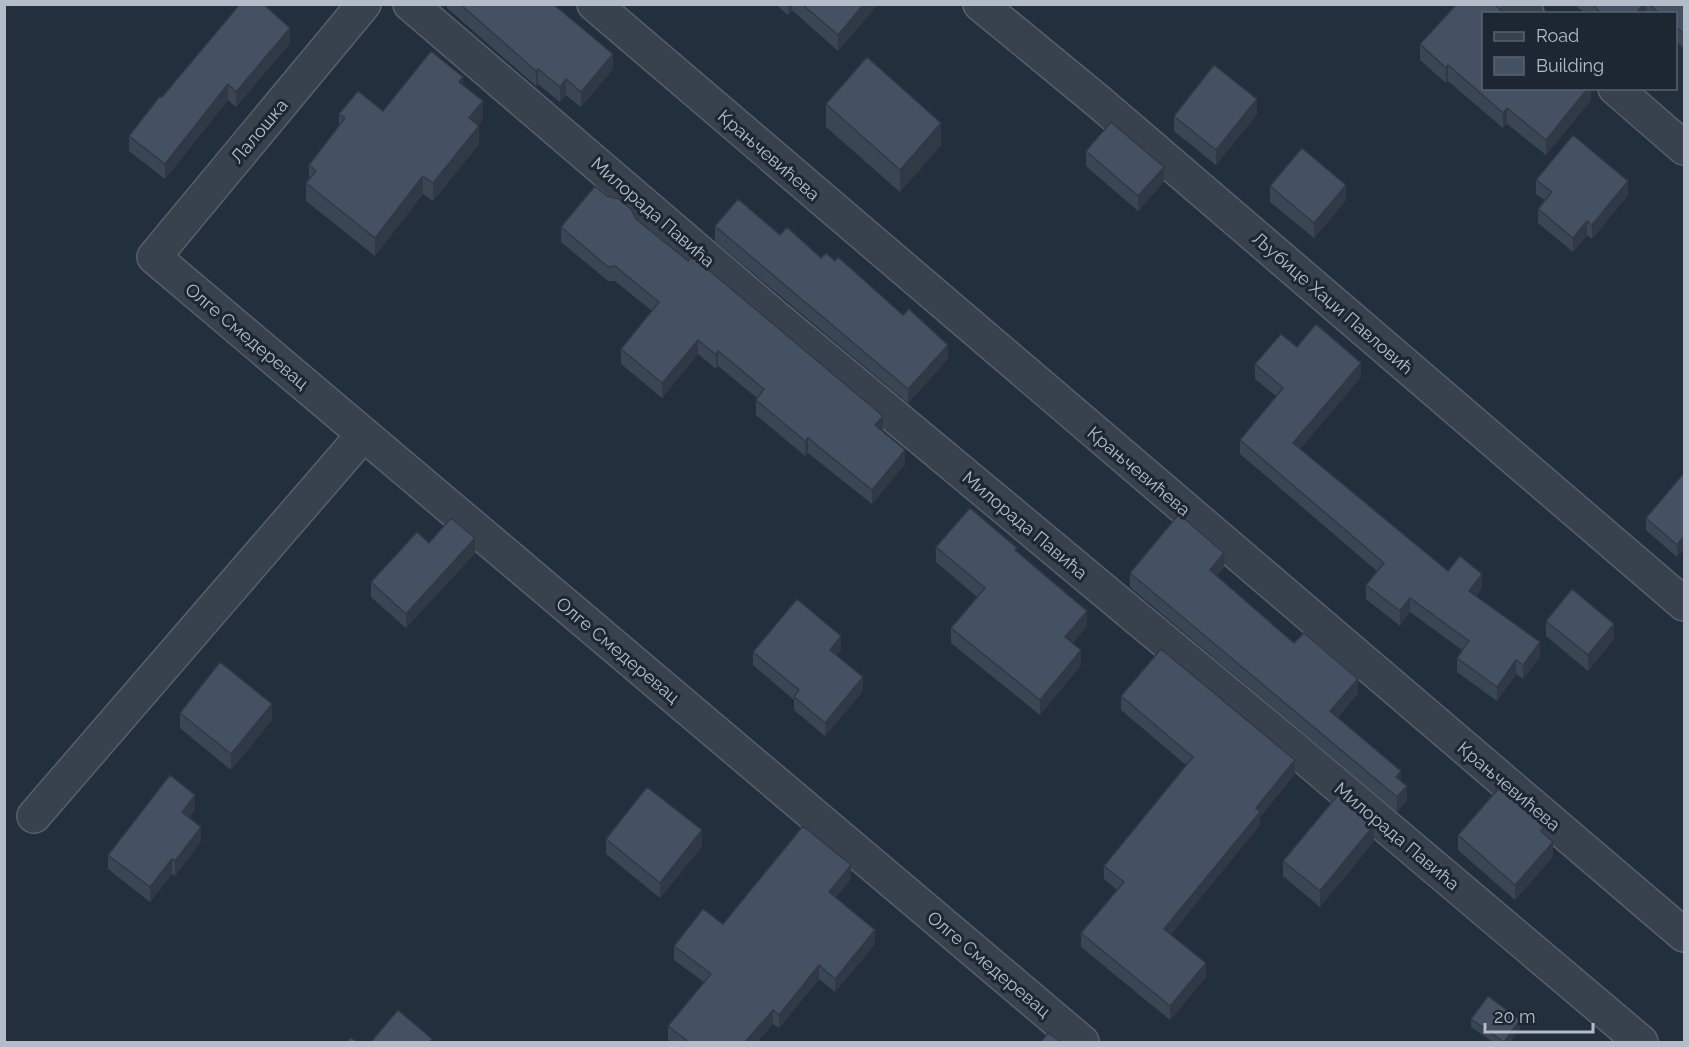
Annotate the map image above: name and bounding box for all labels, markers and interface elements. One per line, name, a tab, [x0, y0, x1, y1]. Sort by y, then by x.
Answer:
legend	[1482, 12, 1677, 90]
text: Road	[1536, 25, 1579, 46]
text: Building	[1536, 55, 1604, 76]
street label: Лалошка	[226, 95, 292, 167]
street label: Крањчевићева	[714, 105, 824, 205]
street label: Милорада Павића	[587, 153, 719, 271]
street label: Љубице Хаџи Павловић	[1248, 228, 1418, 378]
street label: Олге Смедеревац	[181, 278, 313, 394]
street label: Крањчевићева	[1083, 422, 1195, 520]
street label: Милорада Павића	[958, 467, 1092, 583]
street label: Олге Смедеревац	[552, 592, 684, 708]
street label: Крањчевићева	[1453, 737, 1565, 835]
street label: Милорада Павића	[1330, 778, 1464, 894]
street label: Олге Смедеревац	[923, 906, 1055, 1022]
scale bar	[1485, 996, 1593, 1034]
text: 20 m	[1494, 1006, 1536, 1027]

